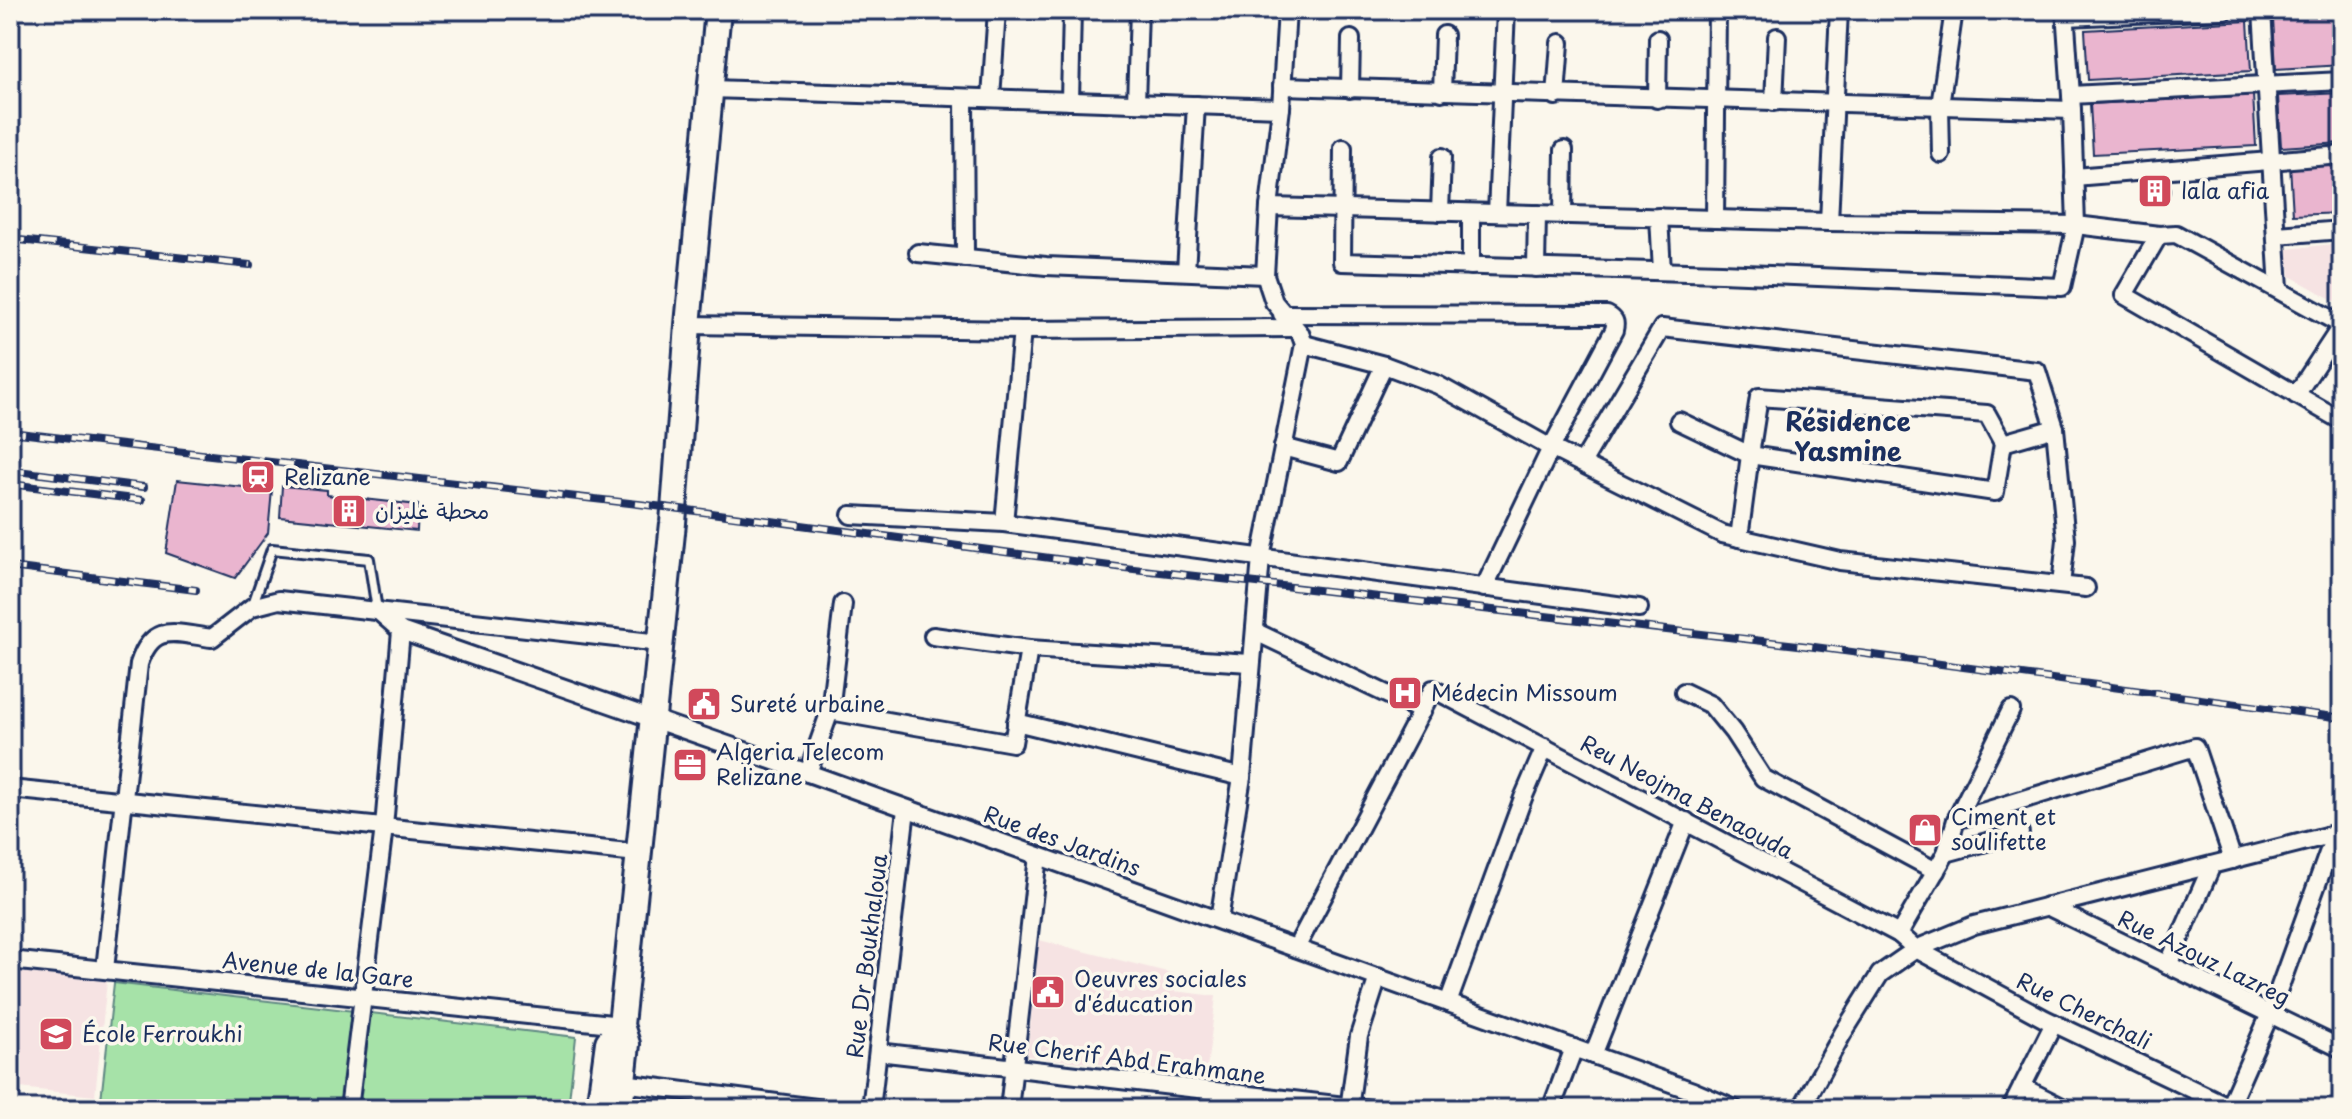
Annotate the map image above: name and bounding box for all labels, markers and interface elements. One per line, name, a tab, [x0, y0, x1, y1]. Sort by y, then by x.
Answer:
building icon: lala afia	[2136, 172, 2174, 210]
place label: lala afia	[2181, 173, 2270, 206]
district label: Résidence Yasmine	[1785, 401, 1911, 470]
station icon: Relizane	[239, 458, 277, 496]
place label: Relizane	[284, 459, 371, 492]
building icon: محطة غليزان	[330, 492, 368, 530]
place label: محطة غليزان	[375, 493, 489, 526]
hospital icon: Médecin Missoum	[1386, 674, 1424, 712]
place label: Médecin Missoum	[1431, 675, 1618, 708]
public building icon: Sureté urbaine	[685, 685, 723, 723]
place label: Sureté urbaine	[730, 686, 885, 719]
street label: Reu Neojma Benaouda	[1575, 725, 1801, 866]
place label: Algeria Telecom Relizane	[716, 734, 885, 792]
office icon: Algeria Telecom Relizane	[671, 746, 709, 784]
street label: Rue des Jardins	[980, 796, 1145, 883]
place label: Ciment et soulifette	[1951, 799, 2056, 857]
shop icon: Ciment et soulifette	[1906, 811, 1944, 849]
street label: Rue Dr Boukhaloua	[837, 851, 894, 1060]
street label: Rue Azouz Lazreg	[2113, 901, 2296, 1013]
street label: Avenue de la Gare	[221, 942, 415, 995]
place label: Oeuvres sociales d'éducation	[1074, 961, 1247, 1019]
street label: Rue Cherchali	[2012, 963, 2158, 1057]
public building icon: Oeuvres sociales d'éducation	[1029, 973, 1067, 1011]
school or university icon: École Ferroukhi	[37, 1015, 75, 1053]
place label: École Ferroukhi	[82, 1016, 243, 1049]
street label: Rue Cherif Abd Erahmane	[986, 1024, 1268, 1091]

